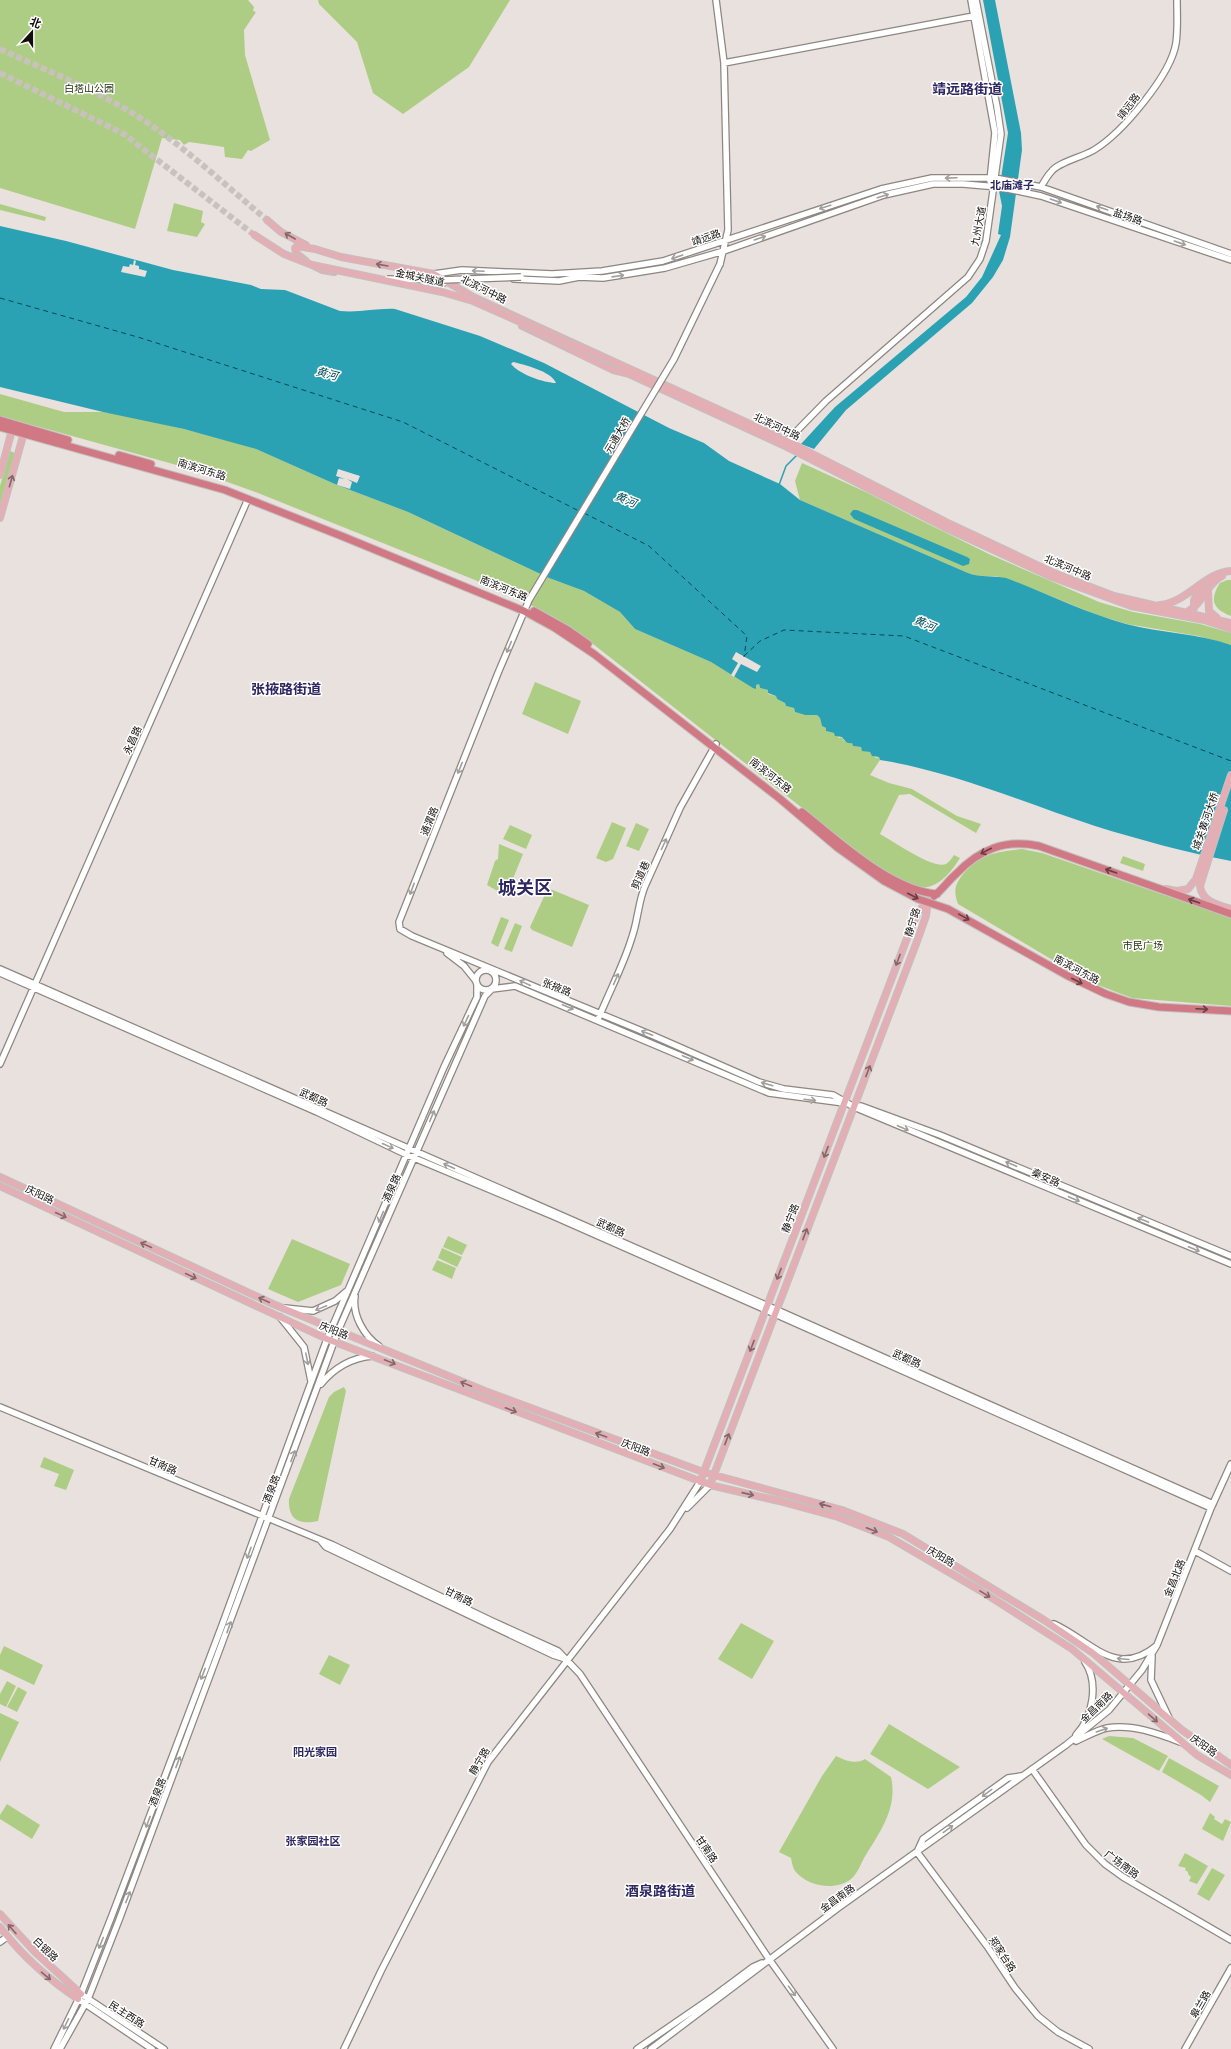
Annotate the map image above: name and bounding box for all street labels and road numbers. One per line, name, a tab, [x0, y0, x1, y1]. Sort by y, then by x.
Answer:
street label: 靖远路	[1113, 90, 1143, 122]
street label: 盐场路	[1112, 204, 1144, 228]
street label: 九州大道	[967, 205, 989, 247]
street label: 靖远路	[690, 225, 722, 249]
street label: 金城关隧道	[394, 265, 446, 289]
street label: 北滨河中路	[459, 271, 509, 307]
street label: 北滨河中路	[751, 409, 803, 443]
street label: 元通大桥	[601, 414, 633, 456]
street label: 南滨河东路	[176, 455, 228, 483]
street label: 北滨河中路	[1042, 551, 1094, 583]
street label: 南滨河东路	[478, 572, 530, 604]
street label: 永昌路	[120, 723, 144, 757]
street label: 南滨河东路	[747, 754, 795, 796]
street label: 城关黄河大桥	[1189, 790, 1221, 852]
street label: 通渭路	[417, 804, 441, 838]
street label: 剪道巷	[628, 858, 652, 892]
street label: 静宁路	[901, 906, 923, 938]
street label: 南滨河东路	[1052, 951, 1102, 987]
street label: 张掖路	[540, 975, 574, 999]
street label: 武都路	[297, 1085, 331, 1109]
street label: 秦安路	[1029, 1165, 1063, 1189]
street label: 酒泉路	[379, 1171, 403, 1205]
street label: 庆阳路	[23, 1181, 57, 1207]
street label: 静宁路	[778, 1201, 802, 1235]
street label: 武都路	[594, 1215, 628, 1239]
street label: 庆阳路	[317, 1318, 351, 1342]
street label: 武都路	[890, 1346, 924, 1370]
street label: 庆阳路	[619, 1435, 653, 1459]
street label: 甘南路	[146, 1453, 180, 1477]
street label: 酒泉路	[259, 1472, 283, 1506]
street label: 庆阳路	[925, 1542, 957, 1570]
street label: 金昌北路	[1160, 1557, 1188, 1599]
street label: 甘南路	[442, 1583, 476, 1609]
street label: 金昌南路	[1077, 1688, 1115, 1726]
street label: 庆阳路	[1188, 1731, 1220, 1759]
street label: 静宁路	[465, 1745, 493, 1777]
street label: 酒泉路	[145, 1775, 169, 1809]
street label: 甘南路	[693, 1833, 721, 1865]
street label: 广场南路	[1102, 1847, 1142, 1881]
street label: 金昌南路	[817, 1881, 857, 1915]
street label: 郑家台路	[986, 1933, 1020, 1975]
street label: 白银路	[30, 1934, 62, 1964]
street label: 皋兰路	[1186, 1988, 1214, 2020]
street label: 民主西路	[106, 1997, 148, 2031]

